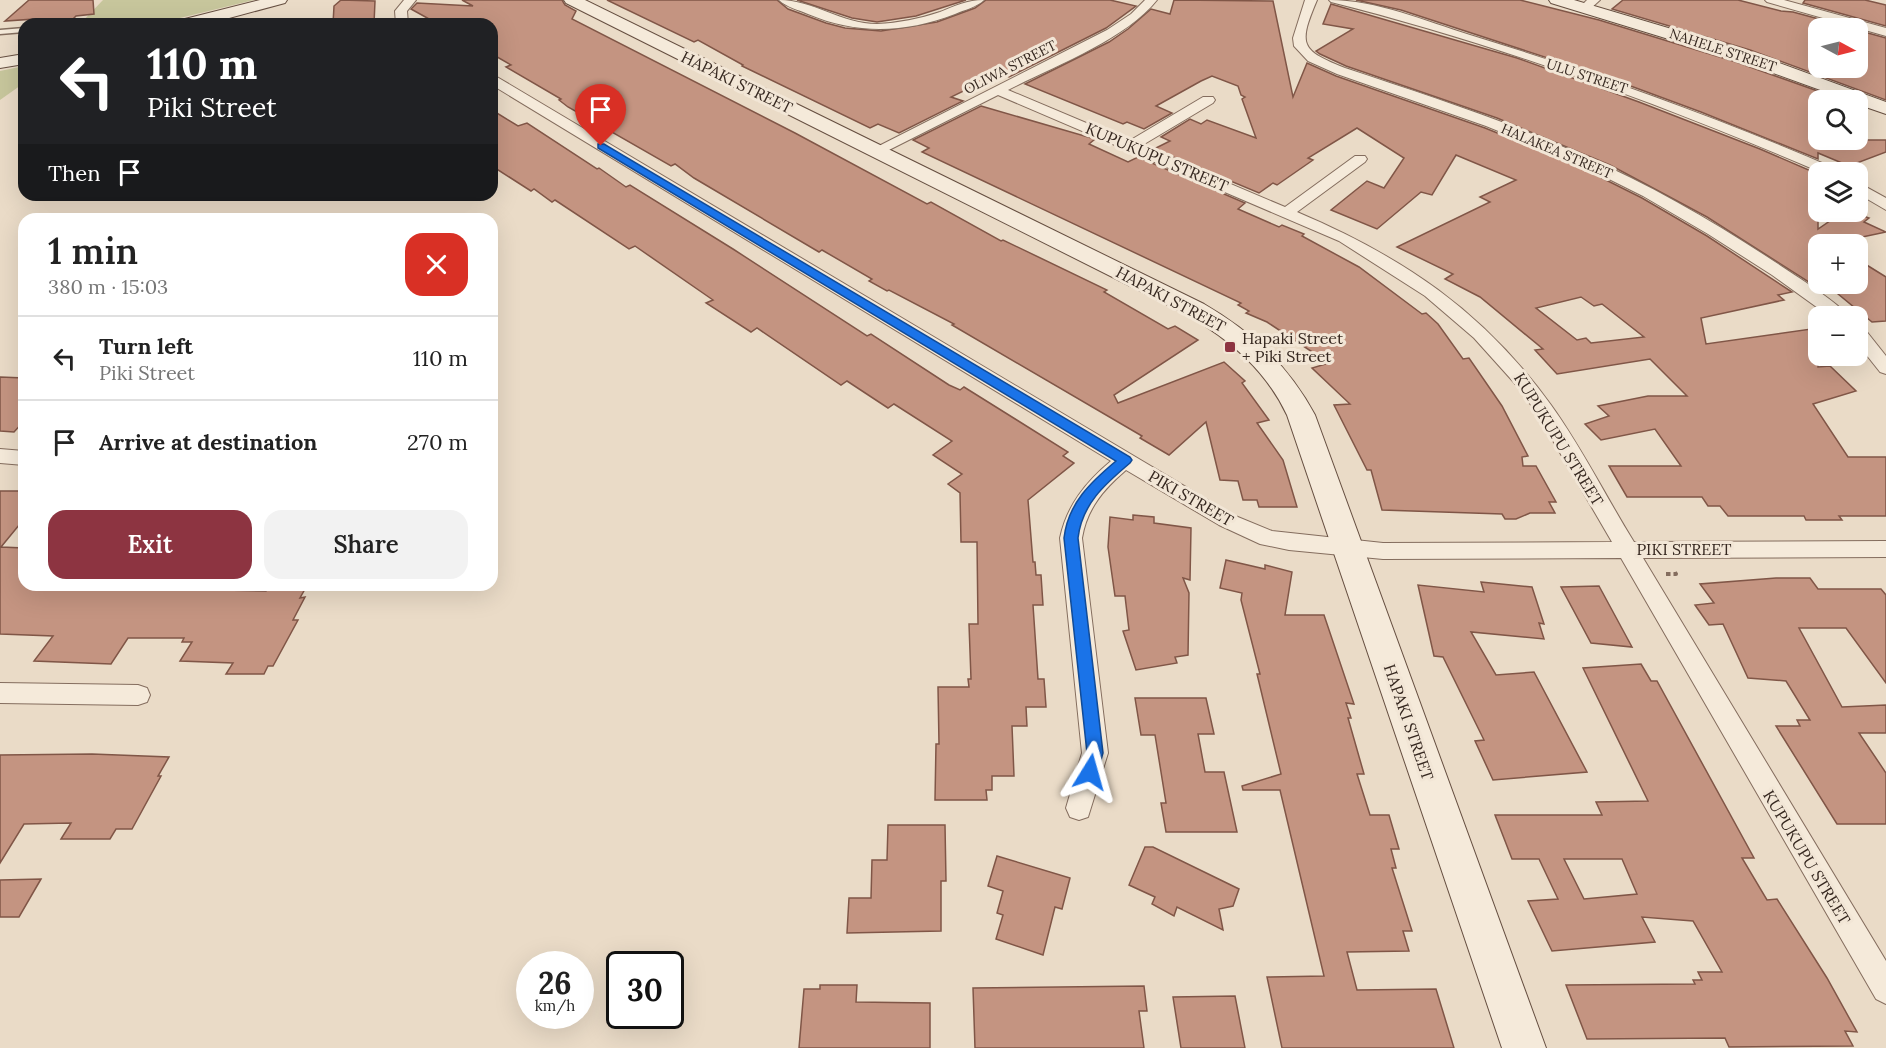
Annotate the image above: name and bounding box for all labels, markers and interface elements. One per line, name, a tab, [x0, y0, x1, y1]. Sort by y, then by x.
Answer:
north arrow	[1808, 18, 1868, 78]
map controls	[1808, 18, 1868, 366]
street label: NAHELE STREET	[1667, 24, 1779, 76]
street label: OLIWA STREET	[961, 36, 1059, 98]
text: 110 m	[147, 37, 258, 91]
icon: left	[48, 42, 126, 120]
street label: HAPAKI STREET	[678, 46, 796, 118]
street label: ULU STREET	[1544, 54, 1630, 98]
pin	[575, 84, 626, 146]
text: Piki Street	[147, 90, 277, 124]
button: search	[1808, 90, 1868, 150]
icon: arrive	[584, 93, 617, 126]
street label: KUPUKUPU STREET	[1083, 118, 1231, 196]
street label: HALAKEA STREET	[1498, 119, 1616, 183]
icon: arrive	[113, 156, 146, 189]
text: Then	[48, 159, 101, 187]
button: layers	[1808, 162, 1868, 222]
text: 1 min	[48, 228, 138, 274]
button: close	[405, 233, 468, 296]
button: +	[1808, 234, 1868, 294]
street label: HAPAKI STREET	[1113, 262, 1229, 336]
text: 380 m · 15:03	[48, 274, 168, 299]
button: −	[1808, 306, 1868, 366]
place label: Hapaki Street + Piki Street	[1242, 328, 1344, 366]
text: Turn left	[99, 332, 193, 360]
marker: Hapaki Street + Piki Street	[1223, 340, 1237, 354]
icon: left	[48, 342, 81, 375]
text: 110 m	[413, 344, 468, 372]
text: Piki Street	[99, 360, 195, 385]
street label: KUPUKUPU STREET	[1510, 369, 1608, 509]
icon: arrive	[48, 426, 81, 459]
text: Arrive at destination	[99, 428, 317, 456]
text: 270 m	[407, 428, 468, 456]
street label: PIKI STREET	[1145, 466, 1237, 530]
button: Exit	[48, 510, 252, 579]
button: Share	[264, 510, 468, 579]
street label: PIKI STREET	[1637, 539, 1731, 559]
street label: HAPAKI STREET	[1380, 661, 1438, 783]
position arrow	[1058, 740, 1122, 804]
street label: KUPUKUPU STREET	[1759, 786, 1855, 928]
speed limit sign: 30	[606, 951, 684, 1029]
text: 26	[538, 964, 572, 1002]
text: km/h	[535, 996, 575, 1015]

